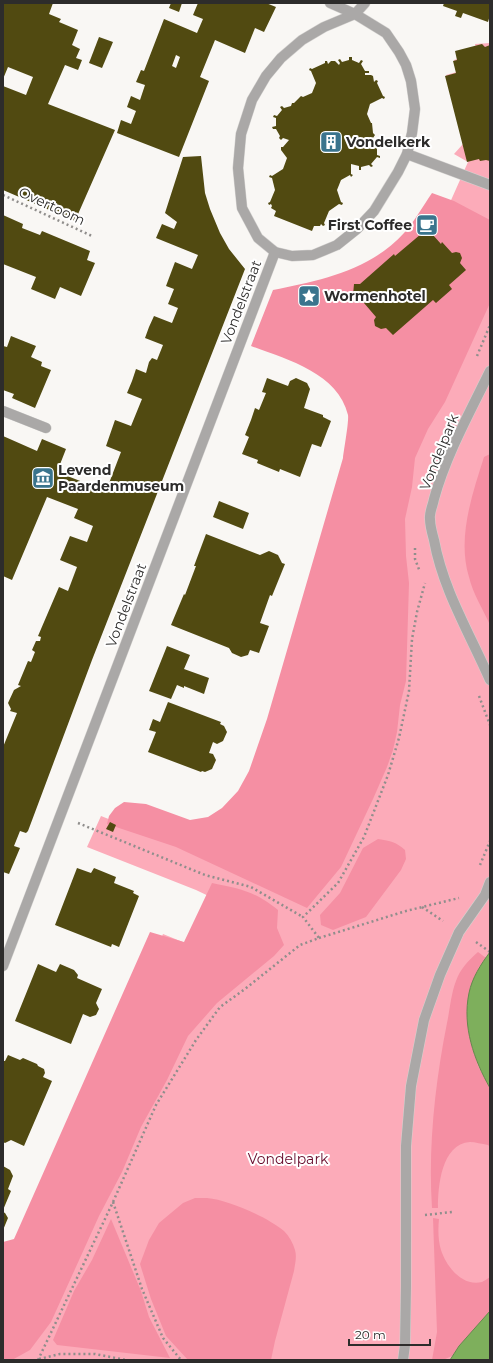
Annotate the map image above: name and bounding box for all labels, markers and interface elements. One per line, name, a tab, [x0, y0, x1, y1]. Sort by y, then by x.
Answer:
building icon: Vondelkerk	[318, 129, 344, 155]
place label: Vondelkerk	[345, 133, 431, 151]
street label: Overtoom	[16, 183, 88, 229]
cafe icon: First Coffee	[414, 212, 440, 238]
place label: First Coffee	[328, 216, 412, 234]
street label: Vondelstraat	[217, 257, 265, 347]
place icon: Wormenhotel	[296, 283, 322, 309]
place label: Wormenhotel	[324, 287, 426, 305]
street label: Vondelpark	[416, 411, 463, 493]
place label: Levend Paardenmuseum	[58, 461, 184, 495]
museum icon: Levend Paardenmuseum	[30, 465, 56, 491]
street label: Vondelstraat	[102, 560, 150, 650]
park label: Vondelpark	[248, 1150, 329, 1168]
scale bar	[349, 1321, 430, 1347]
text: 20 m	[355, 1327, 386, 1342]

